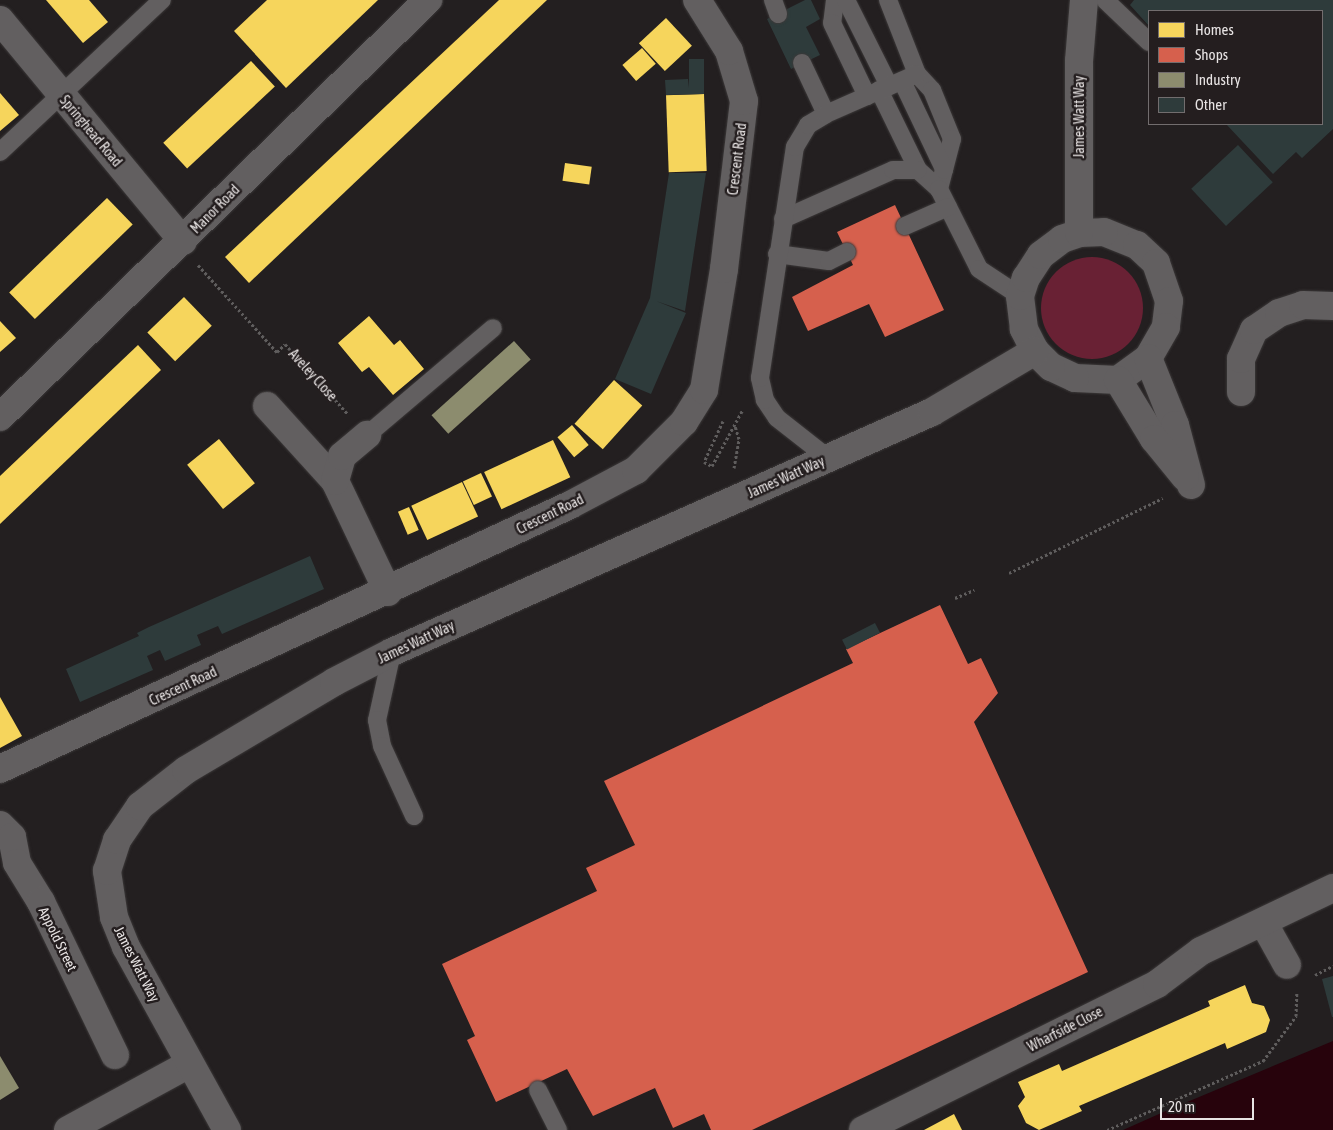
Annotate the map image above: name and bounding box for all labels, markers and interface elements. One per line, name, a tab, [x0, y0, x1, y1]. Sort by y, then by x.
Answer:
legend	[1148, 10, 1323, 125]
text: Homes	[1195, 21, 1234, 38]
text: Shops	[1195, 46, 1228, 63]
text: Industry	[1195, 71, 1241, 88]
street label: James Watt Way	[1071, 76, 1087, 158]
street label: Springhead Road	[56, 92, 126, 170]
text: Other	[1195, 96, 1227, 113]
street label: Crescent Road	[724, 122, 750, 196]
street label: Manor Road	[187, 181, 243, 237]
street label: Aveley Close	[285, 346, 341, 404]
street label: James Watt Way	[745, 453, 827, 501]
street label: Crescent Road	[514, 491, 586, 537]
street label: James Watt Way	[375, 617, 457, 667]
street label: Crescent Road	[146, 663, 220, 709]
street label: Appold Street	[35, 904, 81, 974]
street label: James Watt Way	[111, 923, 163, 1005]
street label: Wharfside Close	[1025, 1003, 1105, 1055]
scale bar	[1163, 1088, 1257, 1120]
text: 20 m	[1168, 1098, 1195, 1115]

